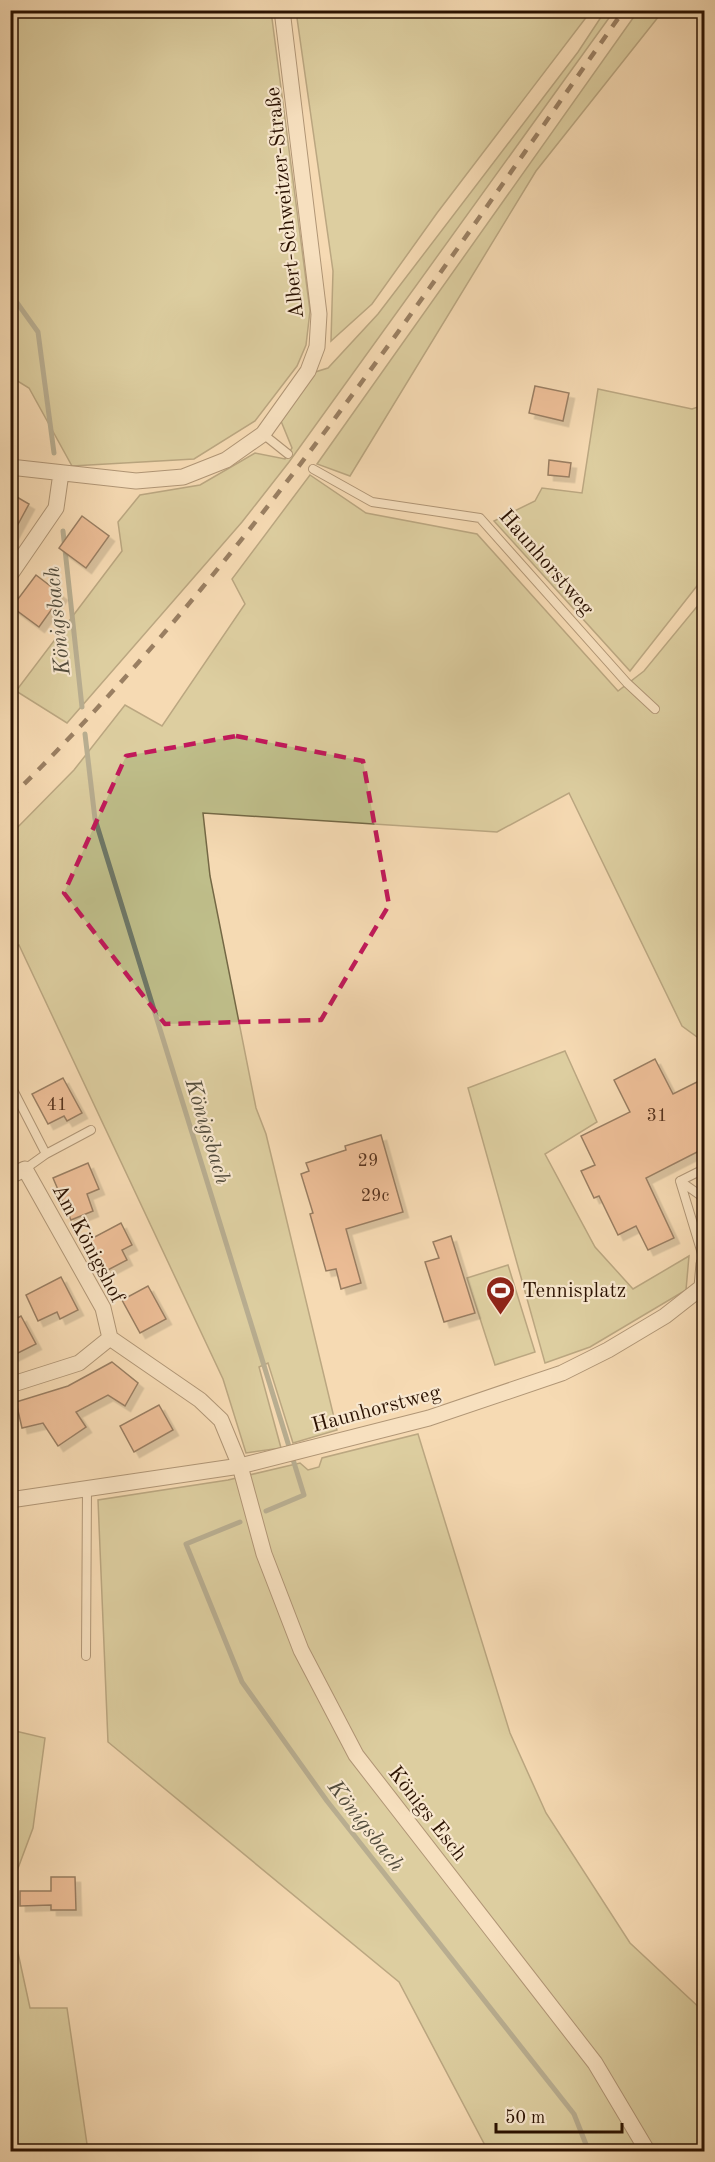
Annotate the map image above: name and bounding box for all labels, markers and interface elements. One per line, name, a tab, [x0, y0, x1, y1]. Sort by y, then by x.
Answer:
street label: Albert-Schweitzer-Straße	[263, 86, 308, 320]
street label: Haunhorstweg	[494, 506, 598, 620]
water label: Königsbach	[41, 565, 75, 677]
water label: Königsbach	[180, 1075, 234, 1187]
house number: 41	[47, 1096, 67, 1114]
house number: 31	[647, 1107, 667, 1125]
house number: 29	[358, 1152, 378, 1170]
street label: Am Königshof	[48, 1181, 128, 1307]
house number: 29c	[361, 1187, 390, 1205]
sports icon: Tennisplatz	[485, 1274, 517, 1316]
place label: Tennisplatz	[522, 1281, 626, 1302]
street label: Haunhorstweg	[310, 1382, 444, 1437]
street label: Königs Esch	[384, 1763, 470, 1865]
water label: Königsbach	[322, 1776, 408, 1876]
scale bar	[496, 2096, 622, 2134]
text: 50 m	[505, 2109, 545, 2127]

